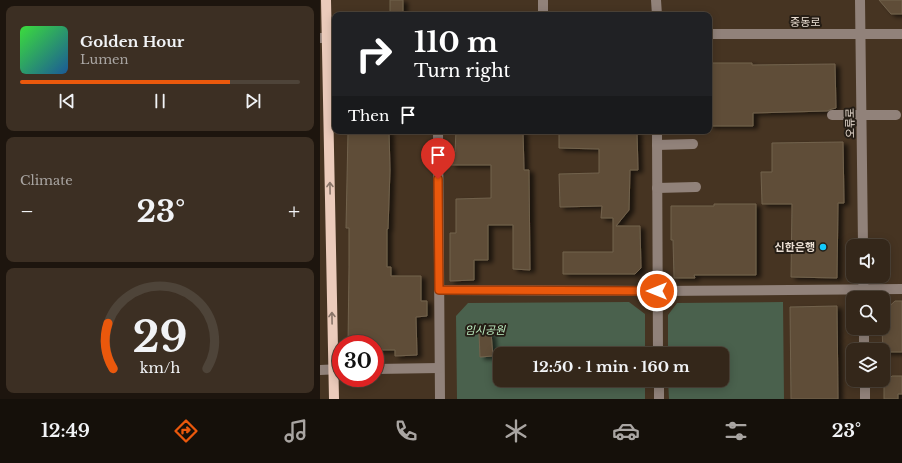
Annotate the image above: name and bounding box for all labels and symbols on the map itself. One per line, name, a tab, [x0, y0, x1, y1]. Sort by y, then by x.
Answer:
street label: 중동로	[790, 15, 820, 29]
street label: 오류로	[843, 108, 857, 138]
pin	[421, 138, 455, 179]
one-way arrow	[326, 182, 334, 195]
place label: 신한은행	[775, 240, 815, 254]
marker: 신한은행	[818, 242, 828, 252]
position arrow	[636, 270, 678, 312]
one-way arrow	[328, 312, 336, 325]
park label: 임시공원	[465, 323, 506, 337]
speed limit sign: 30	[332, 335, 384, 387]

